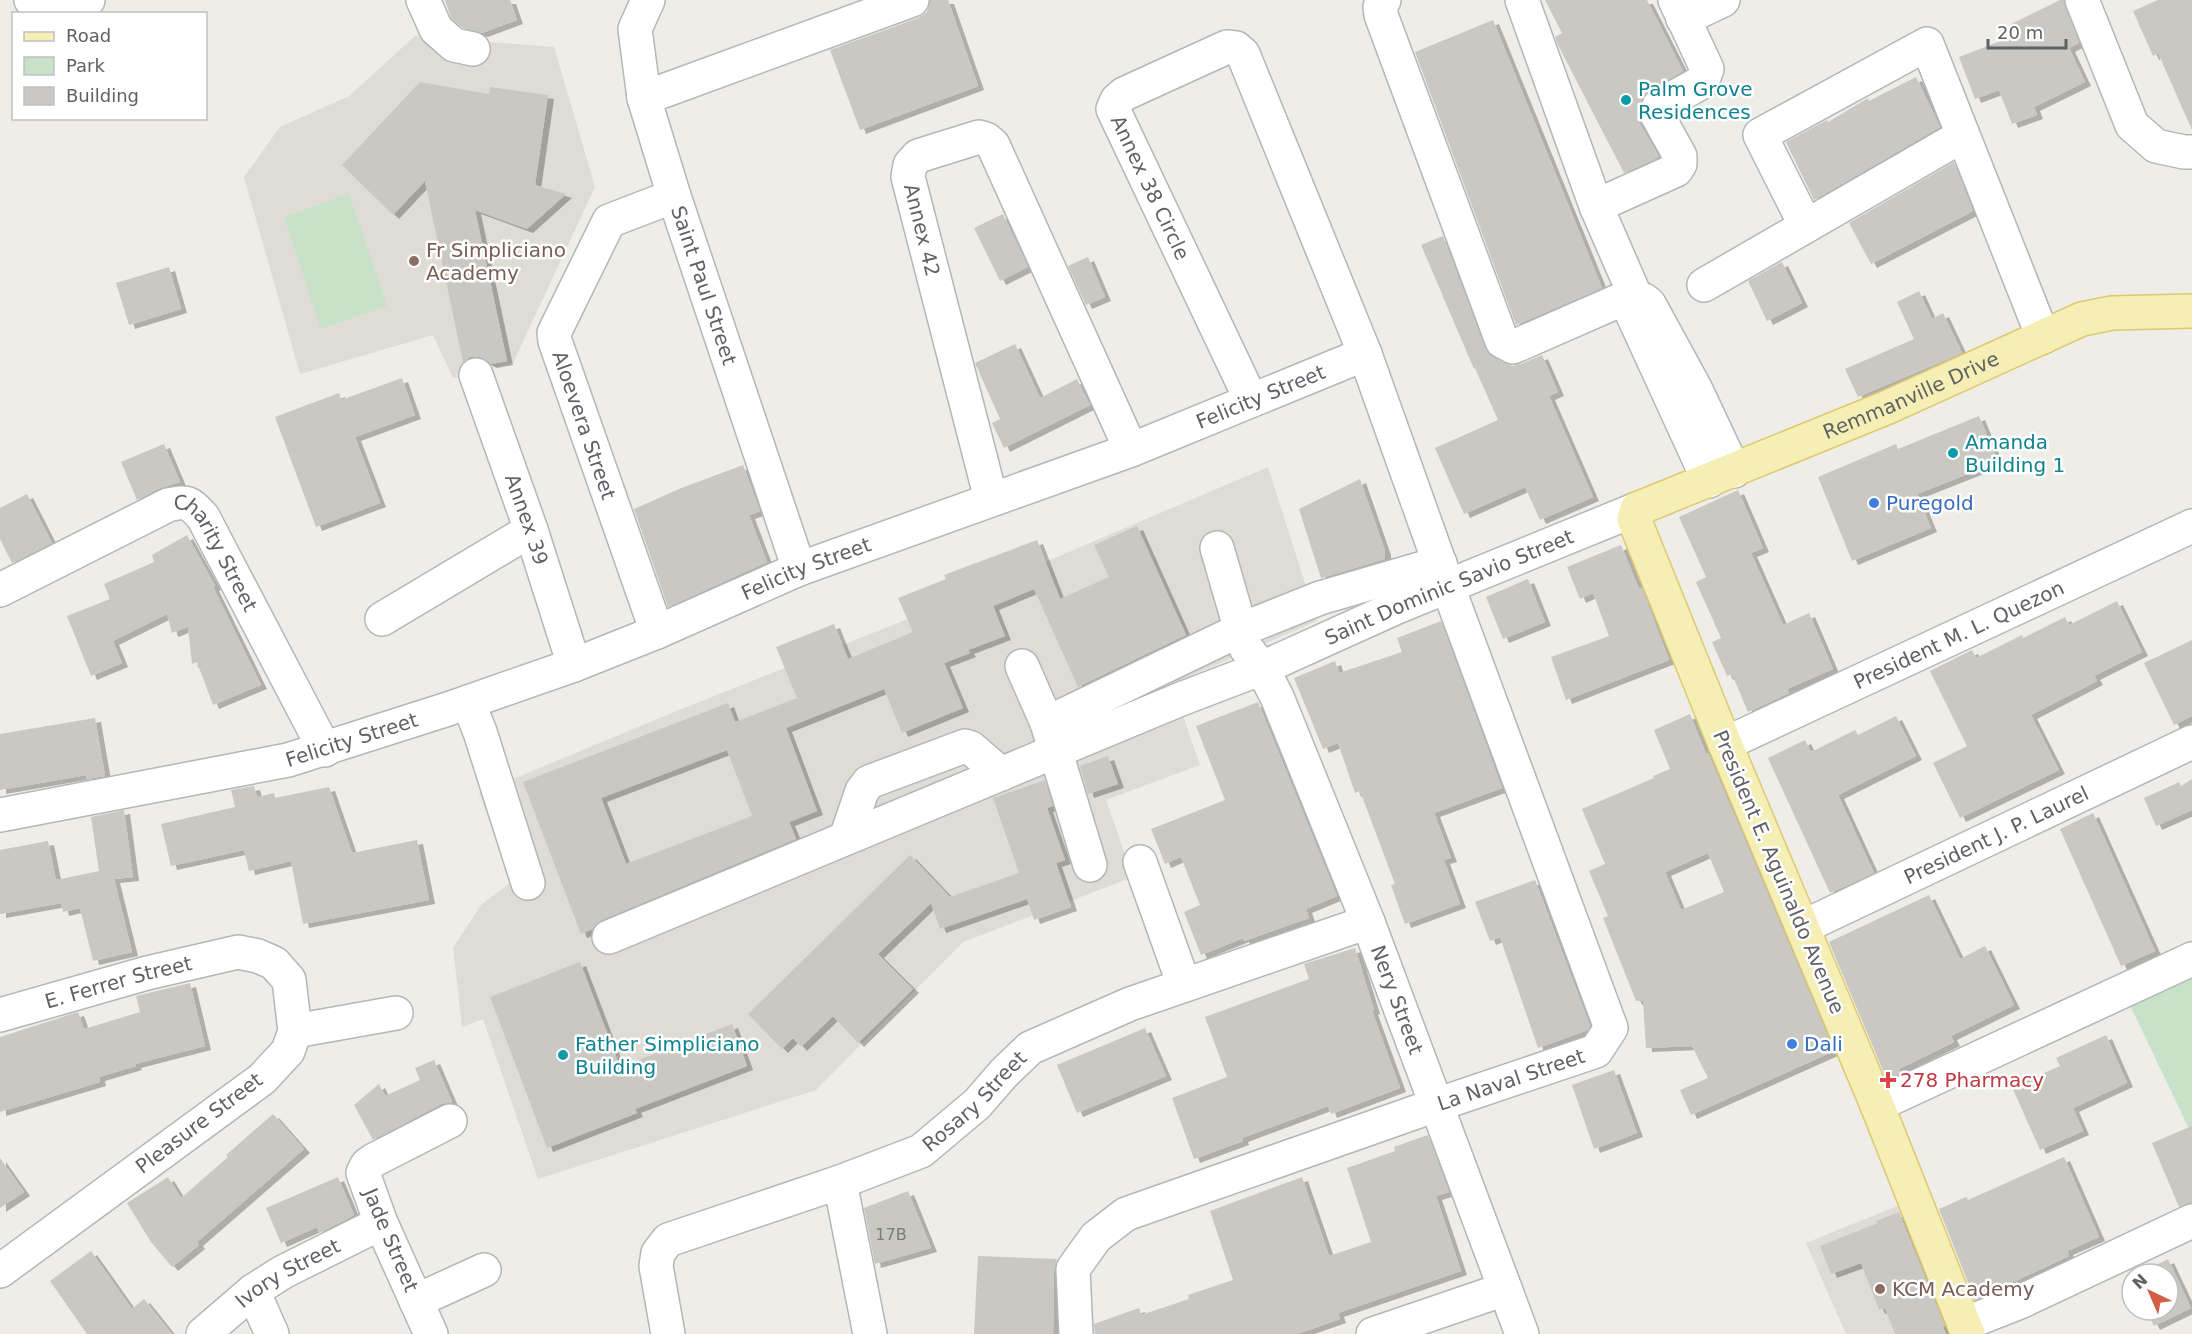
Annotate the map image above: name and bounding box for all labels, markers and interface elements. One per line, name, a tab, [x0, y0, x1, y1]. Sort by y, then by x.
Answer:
legend	[12, 12, 207, 120]
scale bar	[1988, 12, 2066, 50]
text: 20 m	[1997, 22, 2043, 43]
text: Road	[66, 25, 111, 46]
text: Park	[66, 55, 105, 76]
place label: Palm Grove Residences	[1638, 77, 1752, 124]
text: Building	[66, 85, 139, 106]
marker: Palm Grove Residences	[1619, 93, 1633, 107]
street label: Annex 38 Circle	[1106, 111, 1195, 264]
street label: Annex 42	[899, 181, 945, 279]
street label: Saint Paul Street	[666, 203, 742, 368]
place label: Fr Simpliciano Academy	[426, 238, 566, 285]
marker: Fr Simpliciano Academy	[407, 254, 421, 268]
street label: Remmanville Drive	[1819, 346, 2003, 444]
street label: Aloevera Street	[547, 348, 621, 503]
street label: Felicity Street	[1193, 360, 1329, 434]
place label: Amanda Building 1	[1965, 430, 2065, 477]
marker: Amanda Building 1	[1946, 446, 1960, 460]
street label: Annex 39	[500, 471, 553, 568]
street label: Charity Street	[173, 490, 262, 616]
place label: Puregold	[1886, 491, 1974, 515]
marker: Puregold	[1867, 496, 1881, 510]
street label: Saint Dominic Savio Street	[1321, 524, 1577, 650]
street label: Felicity Street	[738, 532, 874, 605]
street label: President M. L. Quezon	[1850, 575, 2068, 694]
street label: Felicity Street	[283, 707, 421, 772]
street label: President E. Aguinaldo Avenue	[1708, 727, 1850, 1017]
street label: President J. P. Laurel	[1900, 781, 2093, 889]
street label: Nery Street	[1366, 942, 1428, 1058]
street label: E. Ferrer Street	[42, 951, 195, 1014]
place label: Father Simpliciano Building	[575, 1032, 760, 1079]
place label: Dali	[1804, 1032, 1843, 1056]
marker: Dali	[1785, 1037, 1799, 1051]
street label: La Naval Street	[1434, 1044, 1588, 1116]
street label: Rosary Street	[918, 1046, 1032, 1157]
marker: Father Simpliciano Building	[556, 1048, 570, 1062]
street label: Pleasure Street	[131, 1067, 267, 1178]
place label: 278 Pharmacy	[1900, 1068, 2044, 1092]
marker: 278 Pharmacy	[1881, 1073, 1895, 1087]
street label: Jade Street	[358, 1183, 424, 1296]
house number: 17B	[875, 1225, 907, 1244]
street label: Ivory Street	[230, 1233, 344, 1313]
north arrow	[2120, 1262, 2180, 1322]
text: N	[2129, 1270, 2151, 1293]
place label: KCM Academy	[1892, 1277, 2035, 1301]
marker: KCM Academy	[1873, 1282, 1887, 1296]

